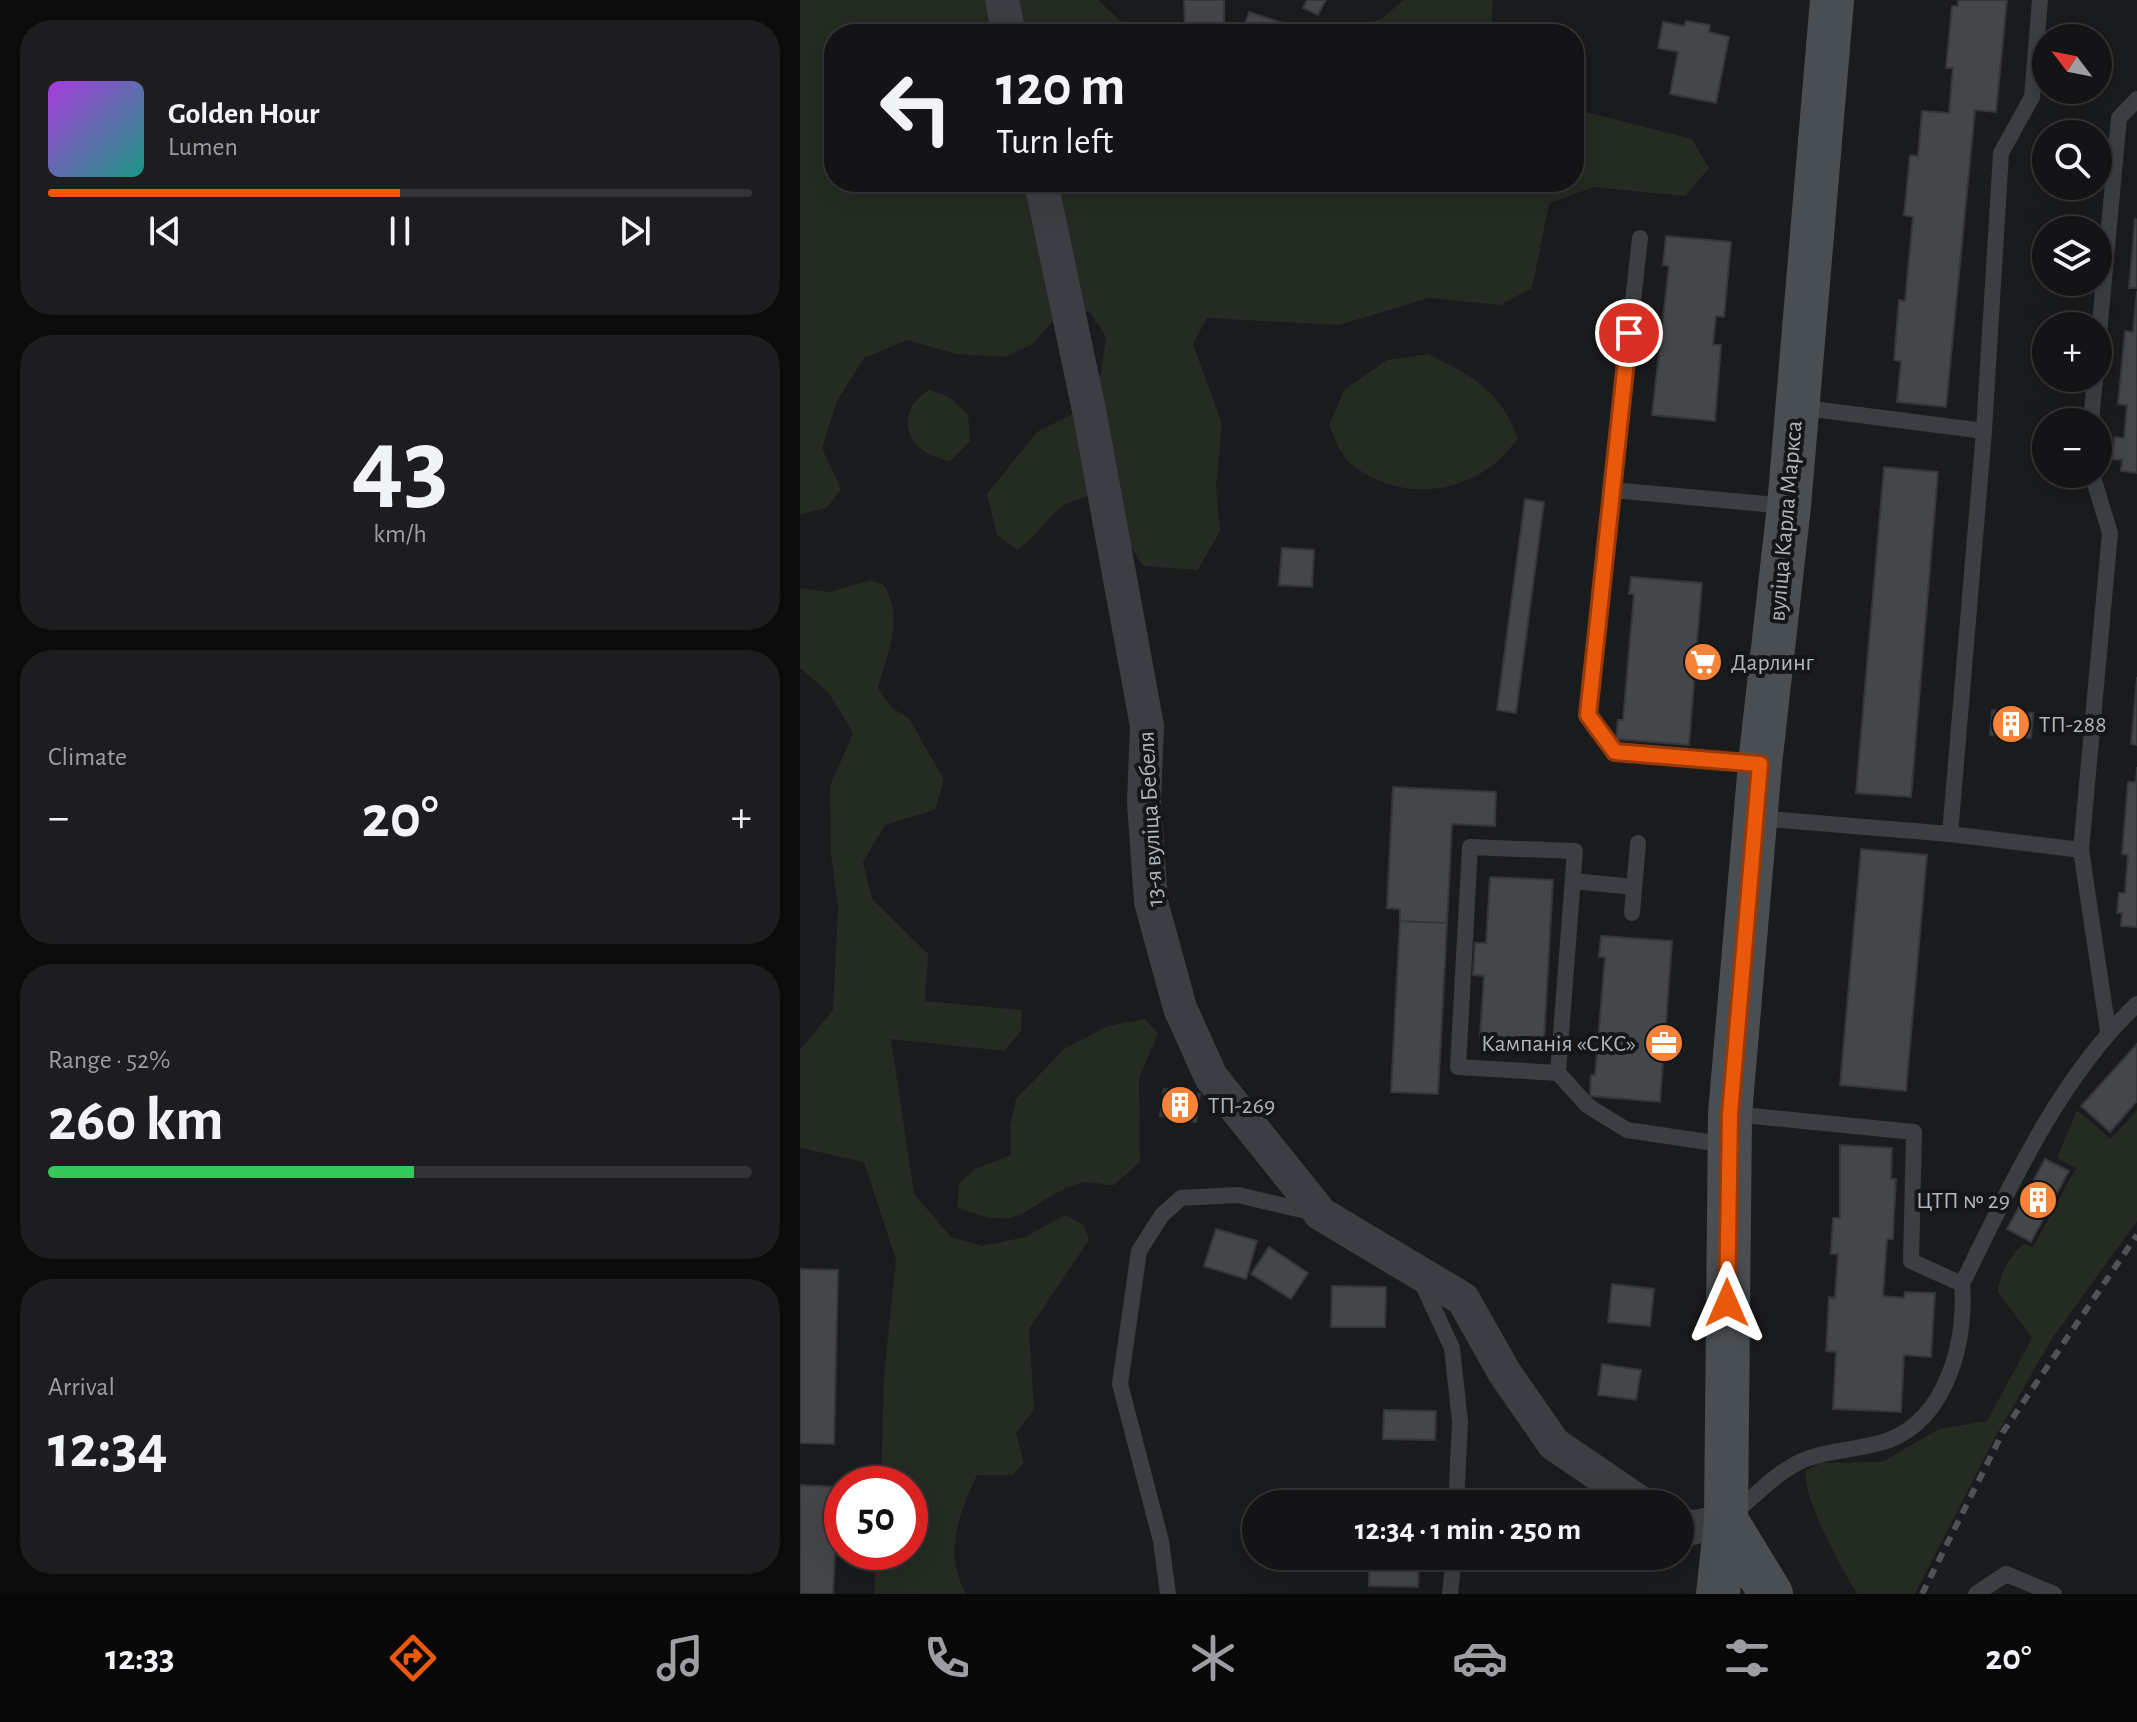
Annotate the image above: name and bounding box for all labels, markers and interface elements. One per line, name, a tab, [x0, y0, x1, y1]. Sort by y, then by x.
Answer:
north arrow	[2032, 24, 2112, 104]
map controls	[2032, 24, 2112, 488]
icon: left	[864, 56, 968, 160]
text: 120 m	[996, 59, 1125, 115]
text: Golden Hour	[168, 99, 320, 129]
button: search	[2032, 120, 2112, 200]
text: Turn left	[996, 124, 1113, 160]
text: Lumen	[168, 134, 238, 160]
icon: previous	[143, 209, 187, 253]
icon: pause	[378, 209, 422, 253]
icon: next	[613, 209, 657, 253]
button: layers	[2032, 216, 2112, 296]
pin	[1595, 299, 1663, 367]
icon: arrive	[1607, 311, 1651, 355]
button: +	[2032, 312, 2112, 392]
button: −	[2032, 408, 2112, 488]
text: 43	[351, 415, 449, 519]
street label: вуліца Карла Маркса	[1765, 420, 1807, 623]
text: km/h	[373, 521, 427, 547]
supermarket icon: Дарлинг	[1682, 641, 1724, 683]
place label: Дарлинг	[1731, 651, 1815, 675]
building icon: ТП-288	[1990, 703, 2032, 745]
place label: ТП-288	[2039, 713, 2107, 737]
street label: 13-я вуліца Бебеля	[1134, 731, 1168, 907]
text: Climate	[48, 744, 127, 770]
text: 20°	[361, 788, 439, 848]
text: −	[48, 796, 69, 840]
text: +	[731, 796, 752, 840]
office icon: Кампанія «СКС»	[1643, 1022, 1685, 1064]
place label: Кампанія «СКС»	[1481, 1032, 1636, 1056]
text: Range · 52%	[48, 1047, 170, 1073]
building icon: ТП-269	[1159, 1084, 1201, 1126]
text: 260 km	[48, 1091, 224, 1151]
place label: ТП-269	[1208, 1094, 1275, 1118]
building icon: ЦТП № 29	[2017, 1179, 2059, 1221]
place label: ЦТП № 29	[1916, 1189, 2010, 1213]
position arrow	[1685, 1261, 1769, 1345]
text: Arrival	[48, 1374, 115, 1400]
text: 12:34	[48, 1418, 168, 1478]
speed limit sign: 50	[824, 1466, 928, 1570]
text: 12:34 · 1 min · 250 m	[1355, 1515, 1581, 1545]
icon: directions	[385, 1630, 441, 1686]
icon: music	[652, 1630, 708, 1686]
icon: phone	[919, 1630, 975, 1686]
icon: climate	[1185, 1630, 1241, 1686]
icon: car	[1452, 1630, 1508, 1686]
icon: filters	[1719, 1630, 1775, 1686]
text: 12:33	[105, 1640, 175, 1676]
text: 20°	[1985, 1640, 2032, 1676]

